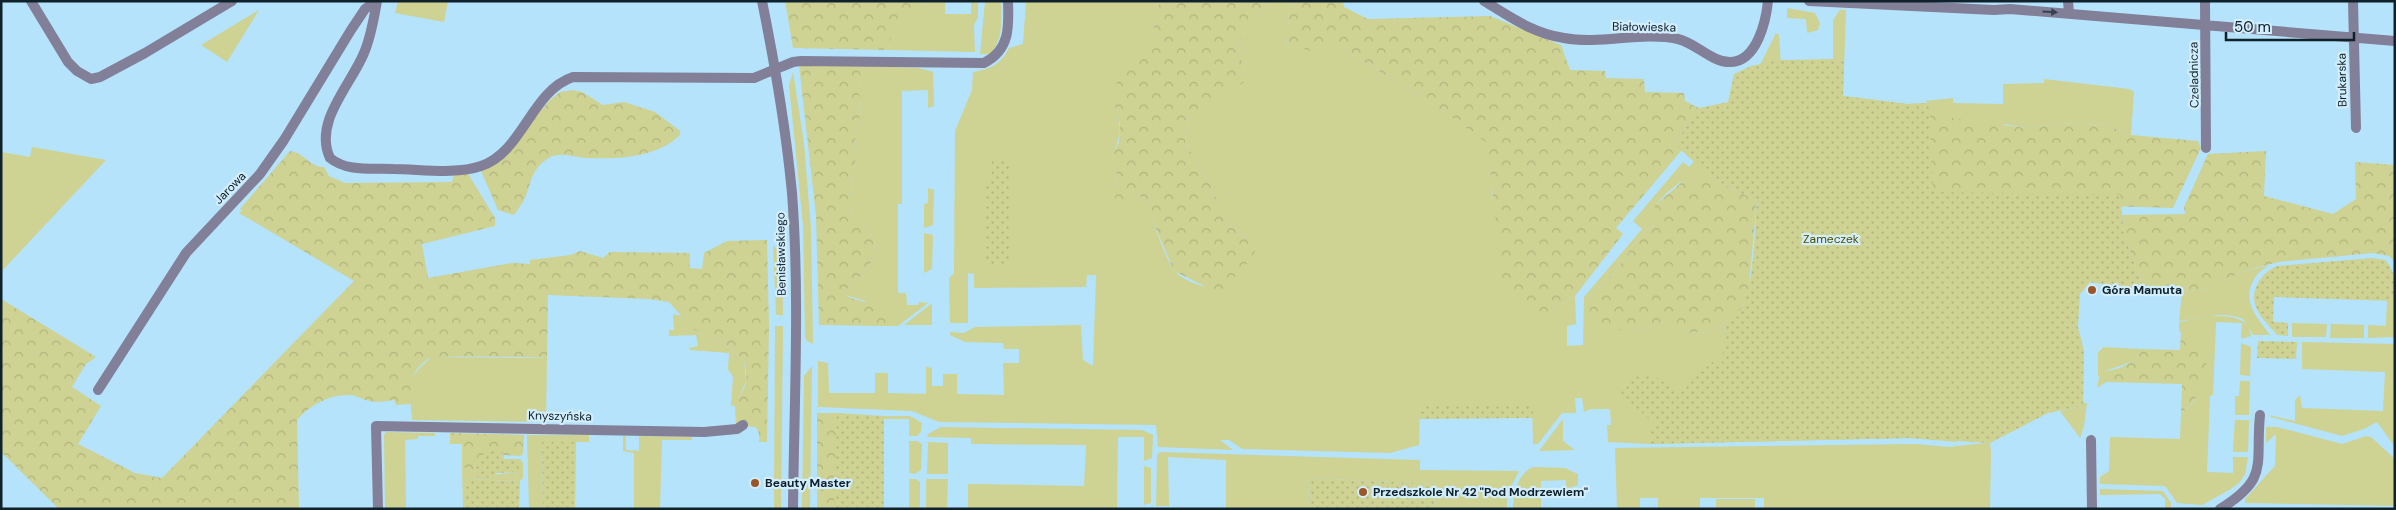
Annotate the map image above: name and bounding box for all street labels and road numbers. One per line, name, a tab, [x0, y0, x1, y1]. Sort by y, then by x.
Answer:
street label: Białowieska	[1612, 18, 1676, 36]
street label: Czeladnicza	[2185, 42, 2203, 108]
street label: Brukarska	[2334, 53, 2350, 107]
street label: Jarowa	[211, 168, 249, 208]
street label: Benisławskiego	[772, 212, 790, 296]
street label: Knyszyńska	[528, 407, 592, 425]

